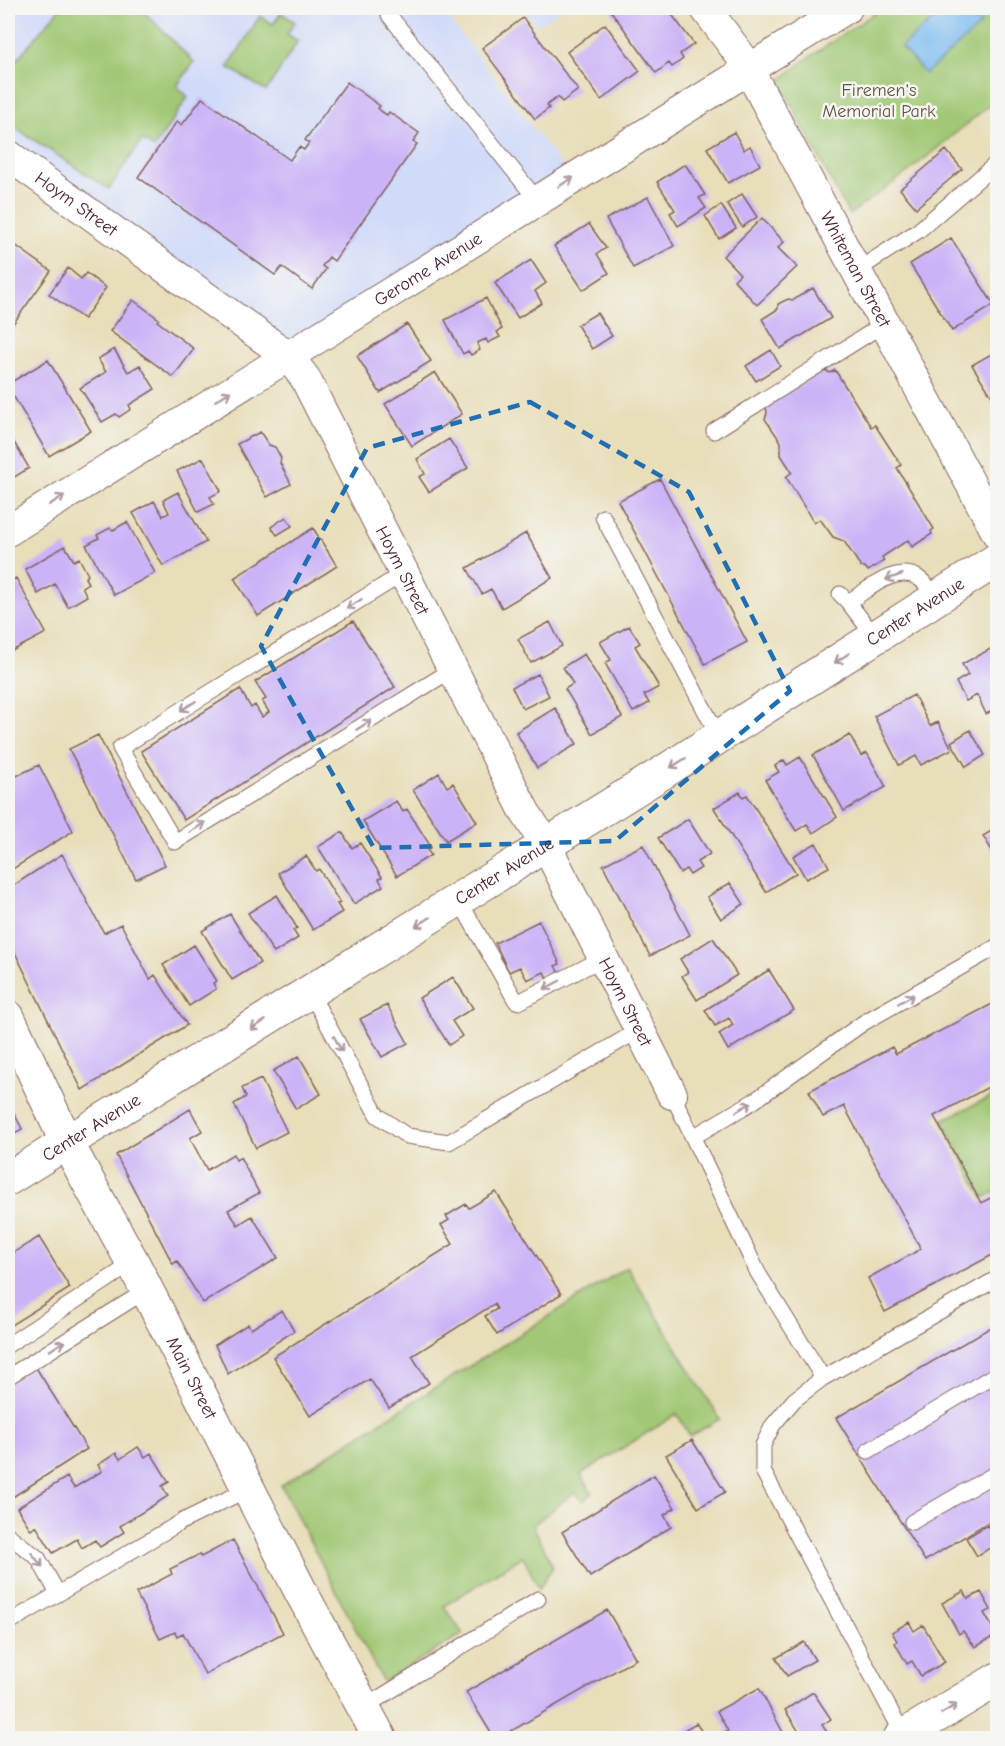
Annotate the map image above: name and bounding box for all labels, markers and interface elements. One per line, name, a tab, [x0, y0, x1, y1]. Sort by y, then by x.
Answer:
park label: Firemen's Memorial Park	[822, 80, 936, 122]
street label: Hoym Street	[31, 168, 122, 242]
one-way arrow	[558, 176, 575, 189]
street label: Whiteman Street	[816, 208, 895, 332]
street label: Gerome Avenue	[371, 228, 486, 311]
one-way arrow	[214, 390, 231, 402]
one-way arrow	[48, 493, 65, 505]
street label: Hoym Street	[371, 523, 434, 619]
one-way arrow	[885, 572, 904, 583]
street label: Center Avenue	[863, 573, 968, 651]
one-way arrow	[346, 599, 363, 611]
one-way arrow	[834, 652, 851, 664]
one-way arrow	[180, 701, 197, 713]
one-way arrow	[355, 718, 372, 730]
one-way arrow	[670, 757, 686, 769]
one-way arrow	[189, 821, 206, 833]
street label: Center Avenue	[451, 833, 557, 910]
one-way arrow	[415, 916, 432, 928]
street label: Hoym Street	[594, 954, 656, 1051]
one-way arrow	[543, 980, 561, 991]
one-way arrow	[897, 993, 914, 1005]
one-way arrow	[250, 1020, 267, 1032]
one-way arrow	[332, 1035, 344, 1052]
street label: Center Avenue	[39, 1089, 145, 1166]
one-way arrow	[735, 1101, 752, 1113]
street label: Main Street	[161, 1333, 221, 1423]
one-way arrow	[48, 1339, 65, 1351]
one-way arrow	[31, 1552, 44, 1568]
one-way arrow	[940, 1703, 957, 1715]

